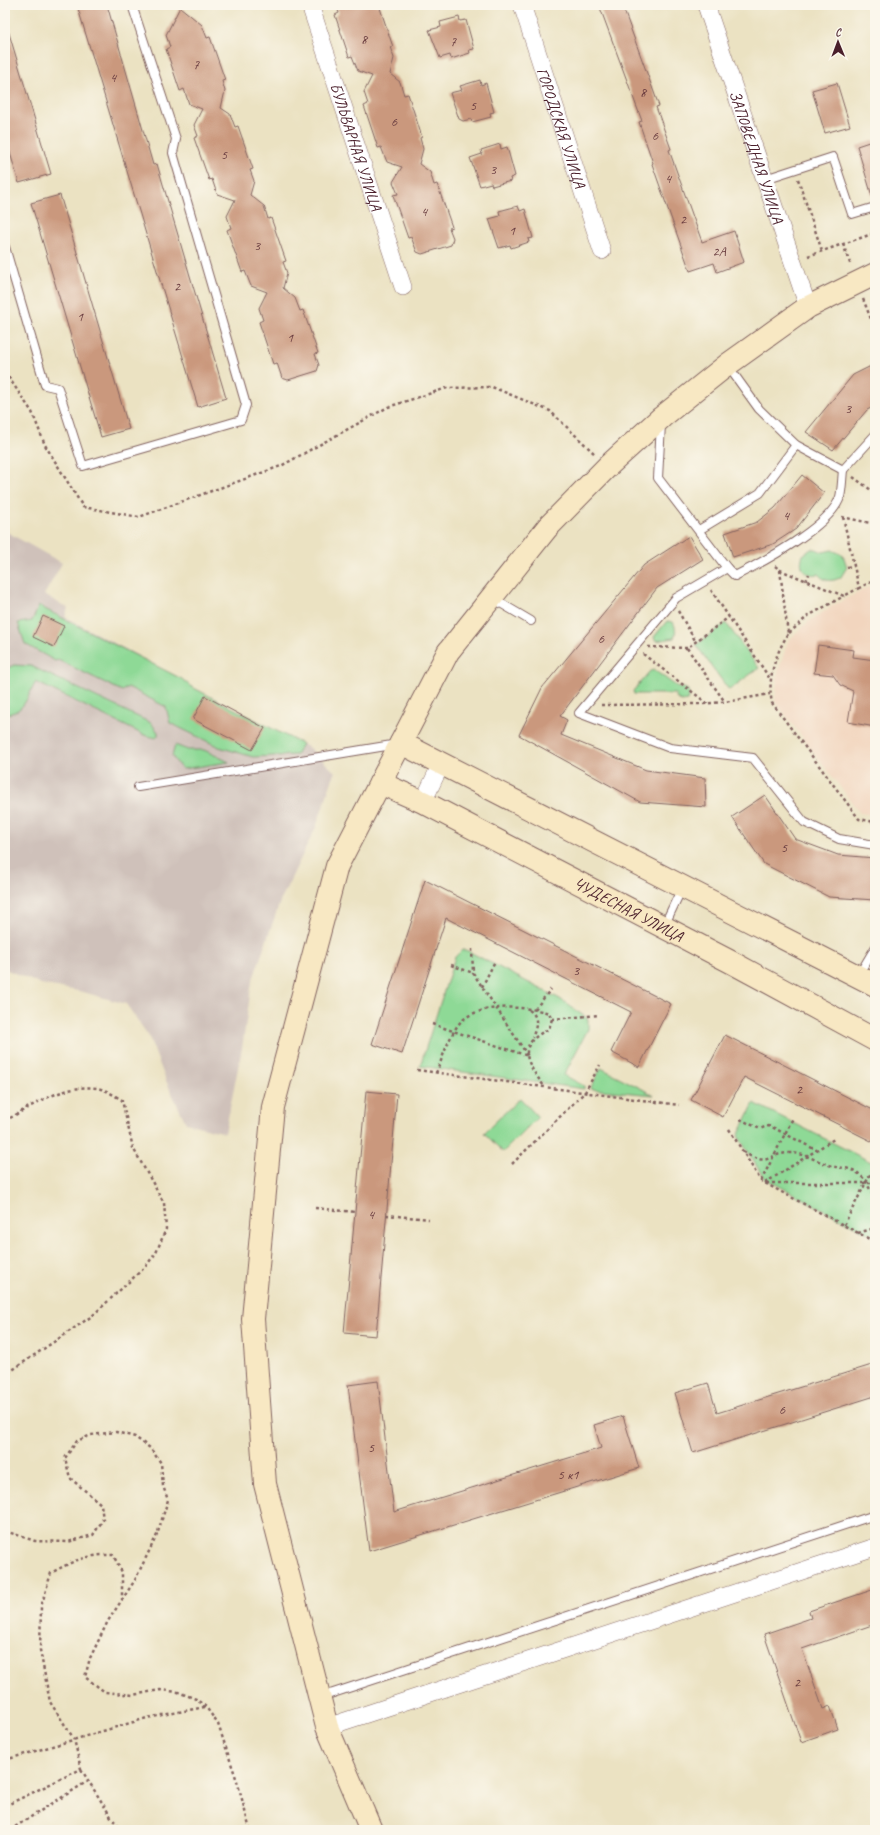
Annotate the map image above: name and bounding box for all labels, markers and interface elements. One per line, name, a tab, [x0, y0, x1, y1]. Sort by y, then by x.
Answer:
north arrow	[818, 22, 858, 62]
text: С	[835, 25, 842, 39]
house number: 8	[361, 31, 369, 48]
house number: 7	[450, 33, 457, 50]
house number: 7	[193, 56, 200, 73]
street label: ГОРОДСКАЯ УЛИЦА	[532, 65, 590, 191]
house number: 4	[110, 69, 118, 86]
street label: БУЛЬВАРНАЯ УЛИЦА	[325, 80, 386, 214]
house number: 8	[640, 84, 648, 101]
street label: ЗАПОВЕДНАЯ УЛИЦА	[725, 88, 788, 227]
house number: 5	[470, 97, 477, 114]
house number: 6	[391, 113, 398, 130]
house number: 6	[652, 127, 659, 144]
house number: 5	[221, 146, 228, 163]
house number: 3	[490, 161, 498, 178]
house number: 4	[665, 170, 673, 187]
house number: 4	[421, 203, 429, 220]
house number: 2	[680, 211, 688, 228]
house number: 1	[509, 222, 516, 239]
house number: 3	[254, 237, 262, 254]
house number: 2А	[712, 243, 727, 260]
house number: 2	[174, 278, 182, 295]
house number: 1	[77, 308, 84, 325]
house number: 1	[287, 329, 294, 346]
house number: 3	[845, 400, 853, 417]
house number: 4	[783, 507, 791, 524]
house number: 6	[598, 630, 605, 647]
house number: 5	[781, 839, 788, 856]
street label: ЧУДЕСНАЯ УЛИЦА	[570, 873, 687, 947]
house number: 3	[573, 962, 581, 979]
house number: 2	[796, 1081, 804, 1098]
house number: 4	[368, 1206, 376, 1223]
house number: 6	[779, 1401, 786, 1418]
house number: 5	[368, 1439, 375, 1456]
house number: 5 к1	[557, 1466, 579, 1483]
house number: 2	[794, 1674, 802, 1691]

